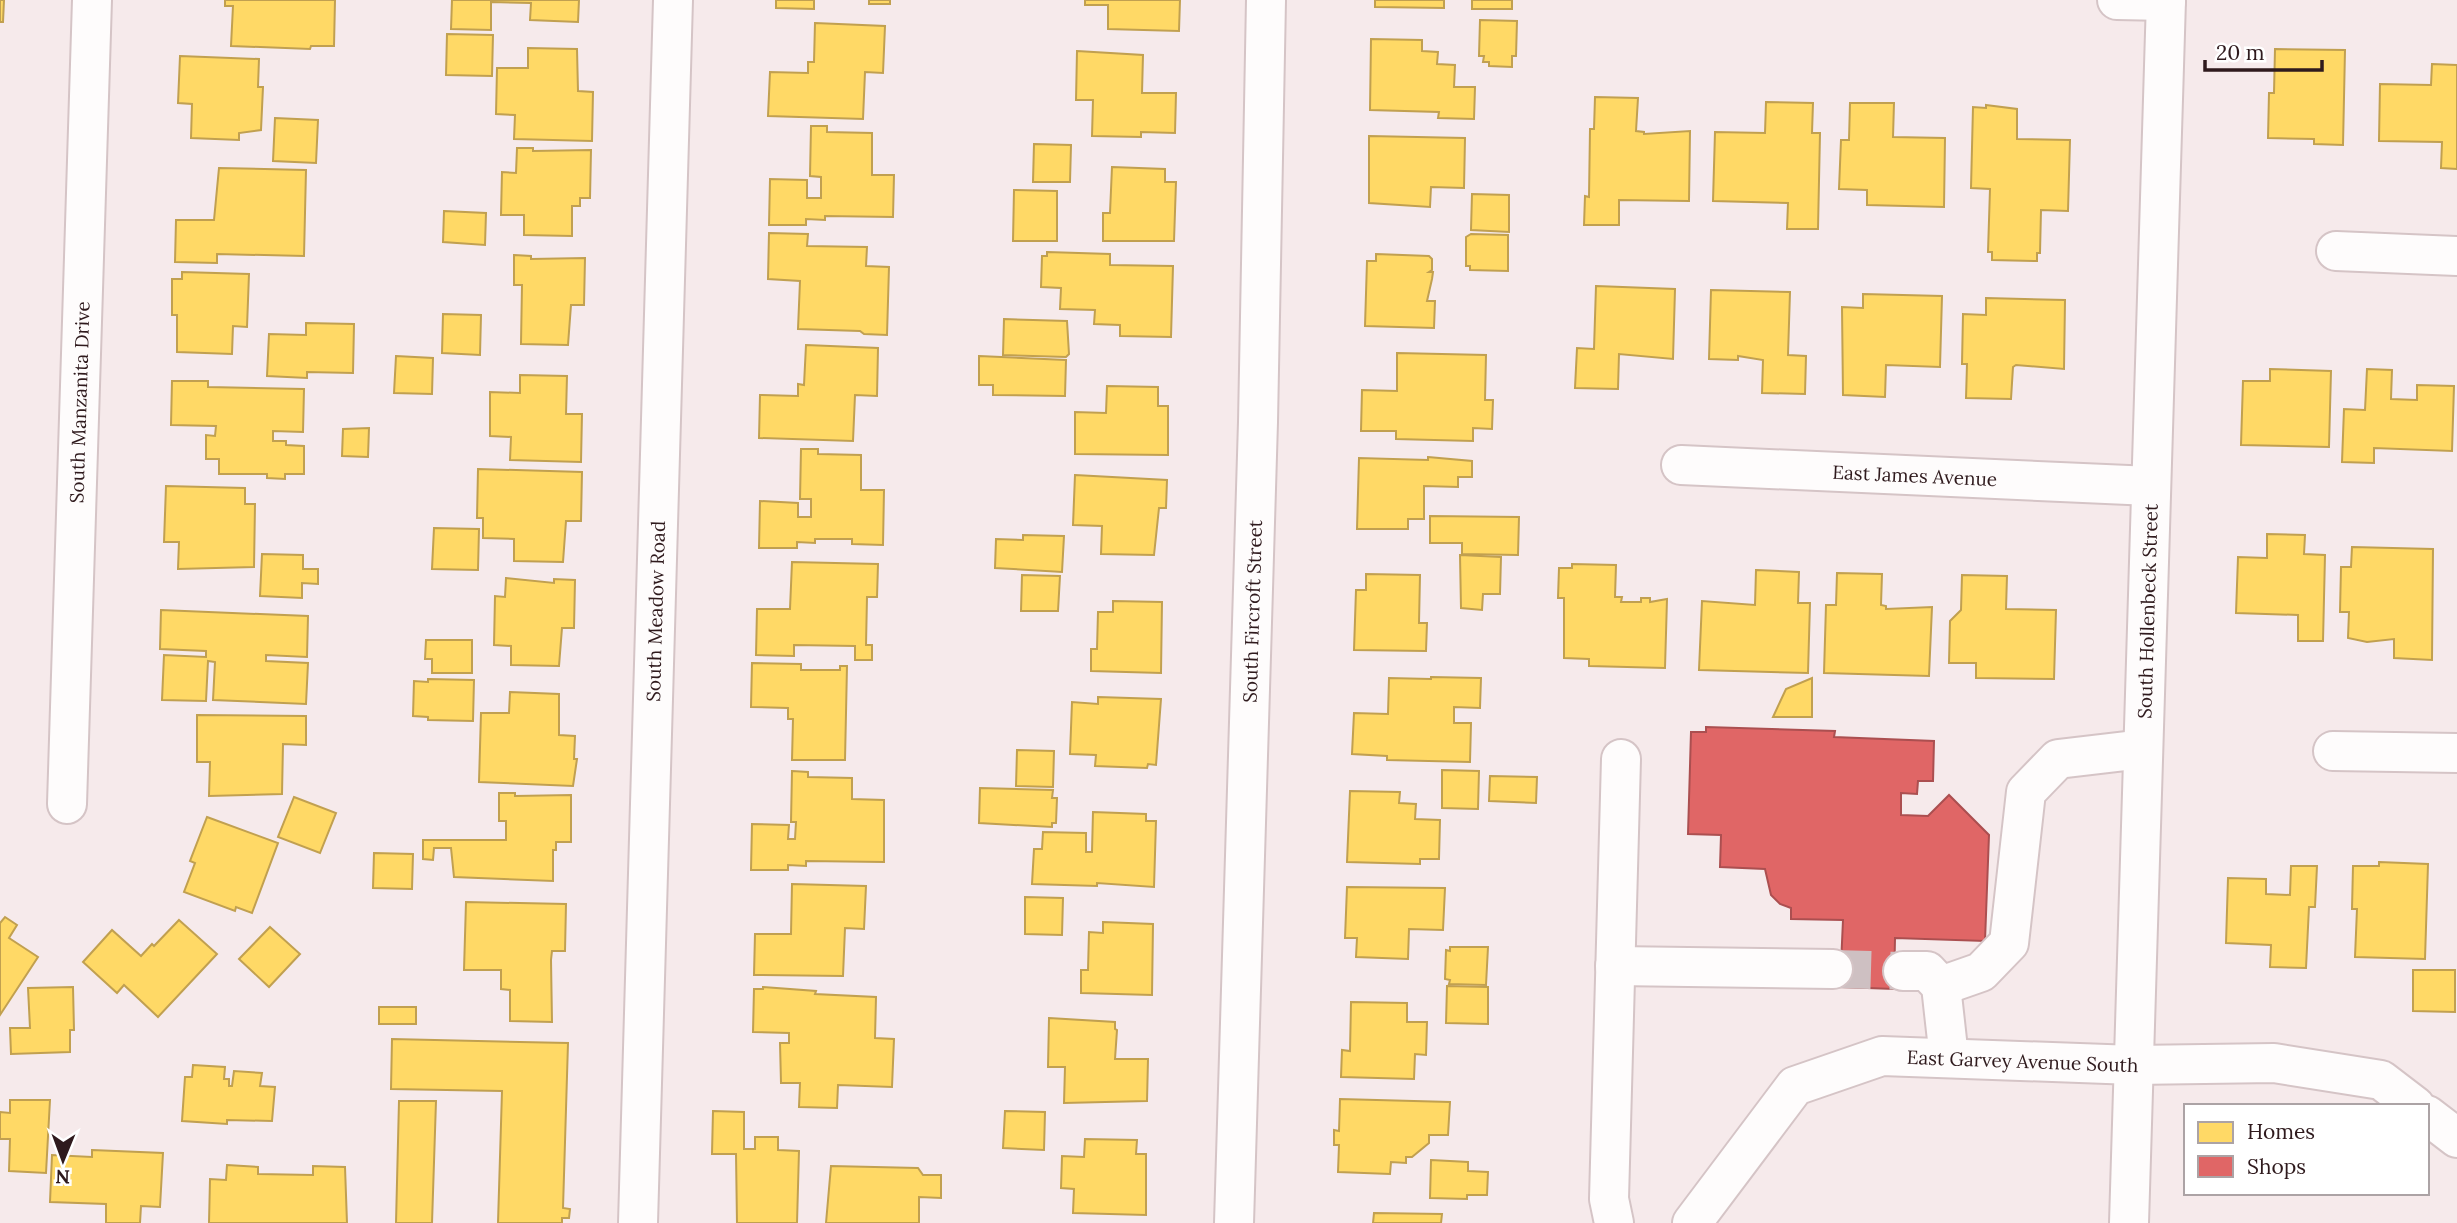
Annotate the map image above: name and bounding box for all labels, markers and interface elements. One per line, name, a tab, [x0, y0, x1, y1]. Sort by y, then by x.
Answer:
scale bar	[2205, 28, 2322, 72]
text: 20 m	[2216, 39, 2265, 66]
street label: South Manzanita Drive	[64, 301, 95, 504]
street label: East James Avenue	[1832, 460, 1998, 491]
street label: South Hollenbeck Street	[2132, 503, 2163, 719]
street label: South Fircroft Street	[1238, 519, 1267, 703]
street label: South Meadow Road	[641, 520, 670, 702]
street label: East Garvey Avenue South	[1906, 1045, 2139, 1077]
legend	[2184, 1104, 2429, 1195]
text: Homes	[2247, 1118, 2315, 1145]
north arrow	[28, 1125, 98, 1195]
text: Shops	[2247, 1153, 2306, 1180]
text: N	[55, 1165, 70, 1189]

